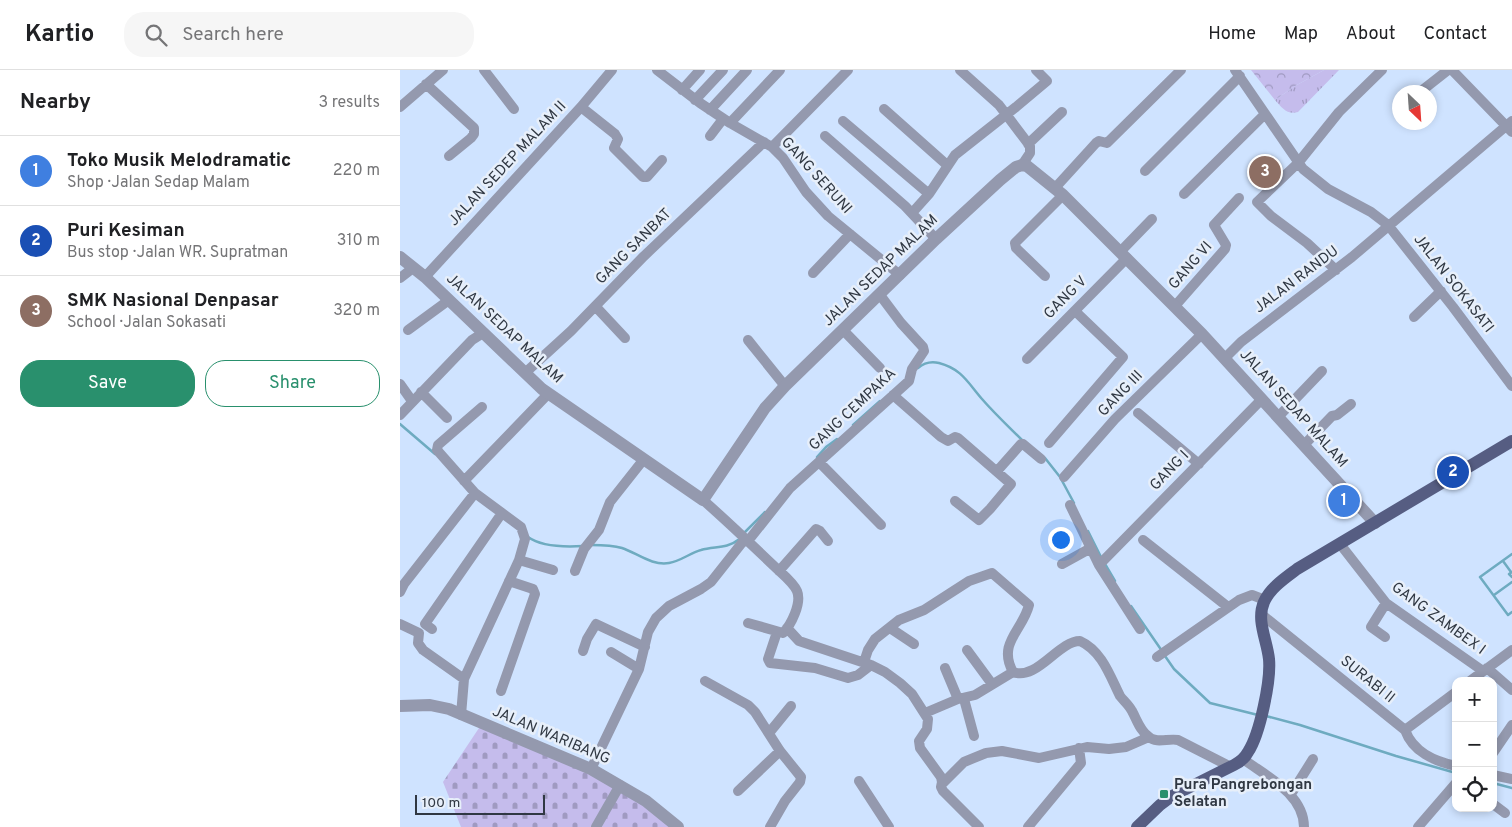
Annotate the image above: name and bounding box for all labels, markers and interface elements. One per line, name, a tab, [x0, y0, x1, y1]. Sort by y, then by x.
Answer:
search box	[124, 12, 474, 57]
text: Kartio	[25, 20, 94, 50]
icon: search	[142, 21, 170, 49]
text: Search here	[182, 23, 284, 47]
text: Home	[1208, 23, 1256, 46]
text: Map	[1284, 23, 1318, 46]
text: About	[1346, 23, 1395, 46]
text: Contact	[1423, 23, 1487, 46]
north arrow	[1392, 85, 1437, 130]
text: Nearby	[20, 89, 91, 116]
text: 3 results	[318, 93, 380, 113]
street label: JALAN SEDEP MALAM II	[445, 97, 571, 231]
street label: GANG SERUNI	[776, 134, 856, 218]
text: Toko Musik Melodramatic	[67, 149, 291, 173]
pin: 3	[1249, 153, 1281, 191]
text: 1	[33, 161, 39, 181]
text: 220 m	[333, 161, 380, 181]
text: Shop · Jalan Sedap Malam	[67, 173, 250, 193]
street label: GANG SANBAT	[592, 205, 676, 289]
street label: JALAN SEDAP MALAM	[819, 211, 943, 331]
text: Puri Kesiman	[67, 219, 185, 243]
text: 2	[31, 231, 41, 251]
text: 310 m	[337, 231, 380, 251]
street label: JALAN SOKASATI	[1409, 231, 1497, 337]
street label: GANG VI	[1165, 238, 1217, 294]
street label: JALAN RANDU	[1251, 242, 1343, 318]
text: Bus stop · Jalan WR. Supratman	[67, 243, 288, 263]
street label: JALAN SEDAP MALAM	[442, 270, 566, 388]
street label: GANG V	[1040, 272, 1092, 324]
text: SMK Nasional Denpasar	[67, 289, 279, 313]
text: 3	[31, 301, 41, 321]
text: 320 m	[333, 301, 380, 321]
text: School · Jalan Sokasati	[67, 313, 226, 333]
street label: JALAN SEDAP MALAM	[1235, 346, 1351, 472]
button: Save	[20, 360, 195, 407]
button: Share	[205, 360, 380, 407]
street label: GANG CEMPAKA	[805, 365, 901, 455]
street label: GANG III	[1094, 367, 1148, 421]
street label: GANG I	[1146, 447, 1194, 495]
pin: 2	[1437, 453, 1469, 491]
pin: 1	[1328, 482, 1360, 520]
your location	[1048, 527, 1074, 553]
street label: GANG ZAMBEX I	[1387, 578, 1489, 660]
street label: SURABI II	[1336, 652, 1398, 708]
map controls	[1452, 677, 1497, 812]
button: +	[1452, 677, 1497, 722]
street label: JALAN WARIBANG	[489, 703, 613, 769]
button: −	[1452, 722, 1497, 767]
button: locate	[1452, 767, 1497, 812]
place label: Pura Pangrebongan Selatan	[1174, 776, 1312, 812]
marker: Pura Pangrebongan Selatan	[1158, 788, 1170, 800]
scale bar	[415, 792, 545, 815]
text: 100 m	[422, 795, 460, 812]

